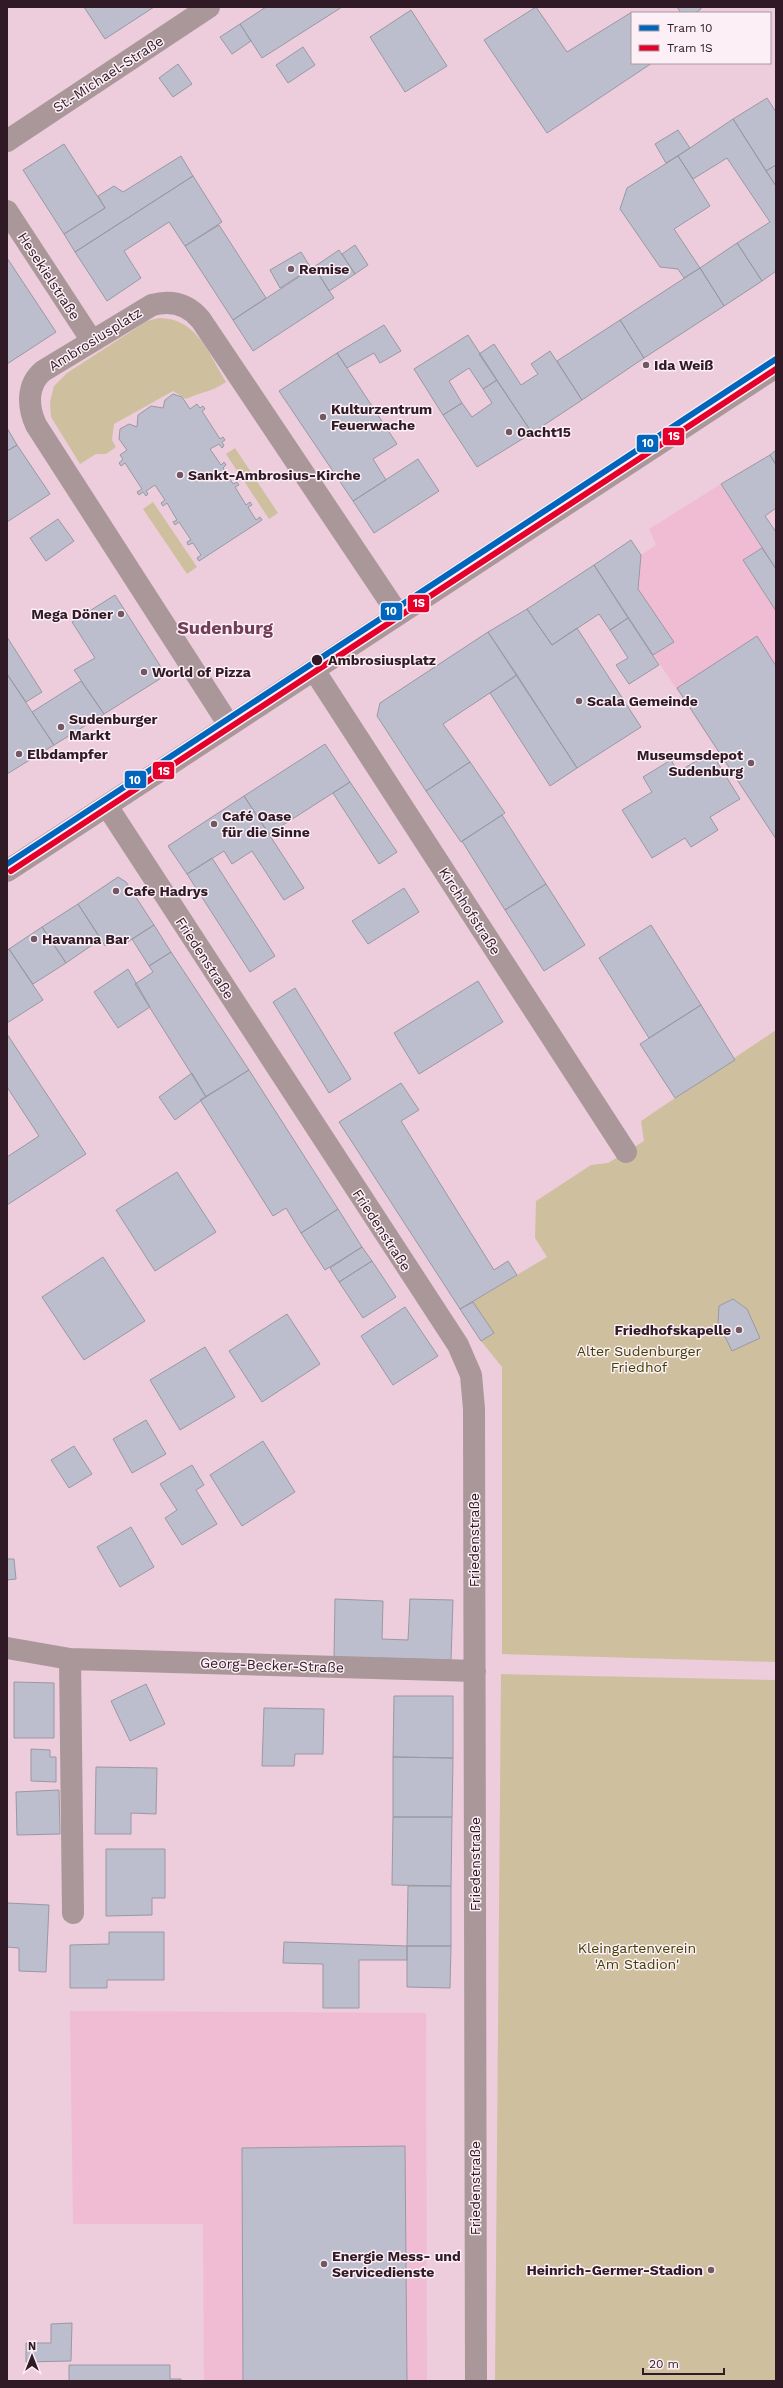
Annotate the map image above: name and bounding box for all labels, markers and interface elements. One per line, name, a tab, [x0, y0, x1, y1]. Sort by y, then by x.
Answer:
legend	[631, 12, 771, 64]
text: Tram 10	[667, 21, 712, 35]
street label: St.-Michael-Straße	[50, 32, 166, 116]
text: Tram 1S	[667, 41, 713, 55]
street label: Hesekielstraße	[15, 229, 83, 323]
place label: Remise	[299, 261, 349, 277]
marker: Remise	[286, 264, 296, 274]
street label: Ambrosiusplatz	[46, 304, 144, 374]
place label: Ida Weiß	[654, 357, 713, 373]
marker: Ida Weiß	[641, 360, 651, 370]
place label: Kulturzentrum Feuerwache	[331, 401, 432, 433]
marker: Kulturzentrum Feuerwache	[318, 412, 328, 422]
place label: 0acht15	[517, 424, 571, 440]
marker: 0acht15	[504, 427, 514, 437]
line badge: 1S	[662, 427, 685, 446]
text: 1S	[668, 430, 680, 443]
line badge: 10	[636, 434, 659, 453]
text: 10	[642, 437, 654, 450]
place label: Sankt-Ambrosius-Kirche	[188, 467, 361, 483]
marker: Sankt-Ambrosius-Kirche	[175, 470, 185, 480]
line badge: 1S	[407, 594, 430, 613]
text: 1S	[413, 597, 425, 610]
line badge: 10	[380, 602, 403, 621]
text: 10	[385, 605, 397, 618]
place label: Mega Döner	[31, 606, 113, 622]
marker: Mega Döner	[116, 609, 126, 619]
district label: Sudenburg	[177, 617, 274, 638]
place label: Ambrosiusplatz	[328, 652, 436, 668]
marker: Ambrosiusplatz	[310, 653, 324, 667]
place label: World of Pizza	[152, 664, 252, 680]
marker: World of Pizza	[139, 667, 149, 677]
place label: Scala Gemeinde	[587, 693, 698, 709]
marker: Scala Gemeinde	[574, 696, 584, 706]
place label: Sudenburger Markt	[69, 711, 158, 743]
marker: Sudenburger Markt	[56, 722, 66, 732]
place label: Elbdampfer	[27, 746, 108, 762]
place label: Museumsdepot Sudenburg	[637, 747, 743, 779]
marker: Elbdampfer	[14, 749, 24, 759]
marker: Museumsdepot Sudenburg	[746, 758, 756, 768]
line badge: 1S	[152, 761, 175, 780]
text: 1S	[158, 765, 170, 778]
line badge: 10	[124, 770, 147, 789]
text: 10	[129, 774, 141, 787]
place label: Café Oase für die Sinne	[222, 808, 310, 840]
marker: Café Oase für die Sinne	[209, 819, 219, 829]
street label: Kirchhofstraße	[436, 864, 504, 958]
place label: Cafe Hadrys	[124, 883, 208, 899]
marker: Cafe Hadrys	[111, 886, 121, 896]
street label: Friedenstraße	[173, 914, 237, 1002]
place label: Havanna Bar	[42, 931, 129, 947]
marker: Havanna Bar	[29, 934, 39, 944]
street label: Friedenstraße	[350, 1186, 414, 1274]
place label: Friedhofskapelle	[614, 1322, 731, 1338]
marker: Friedhofskapelle	[734, 1325, 744, 1335]
park label: Alter Sudenburger Friedhof	[577, 1343, 702, 1375]
street label: Friedenstraße	[466, 1493, 482, 1587]
street label: Georg-Becker-Straße	[200, 1654, 344, 1676]
street label: Friedenstraße	[467, 1817, 483, 1911]
park label: Kleingartenverein 'Am Stadion'	[578, 1940, 696, 1972]
street label: Friedenstraße	[467, 2141, 483, 2235]
place label: Energie Mess- und Servicedienste	[332, 2248, 461, 2280]
marker: Energie Mess- und Servicedienste	[319, 2259, 329, 2269]
place label: Heinrich-Germer-Stadion	[526, 2262, 703, 2278]
marker: Heinrich-Germer-Stadion	[706, 2265, 716, 2275]
north arrow	[12, 2336, 52, 2376]
text: N	[28, 2340, 36, 2353]
scale bar	[643, 2350, 724, 2376]
text: 20 m	[649, 2357, 679, 2371]

